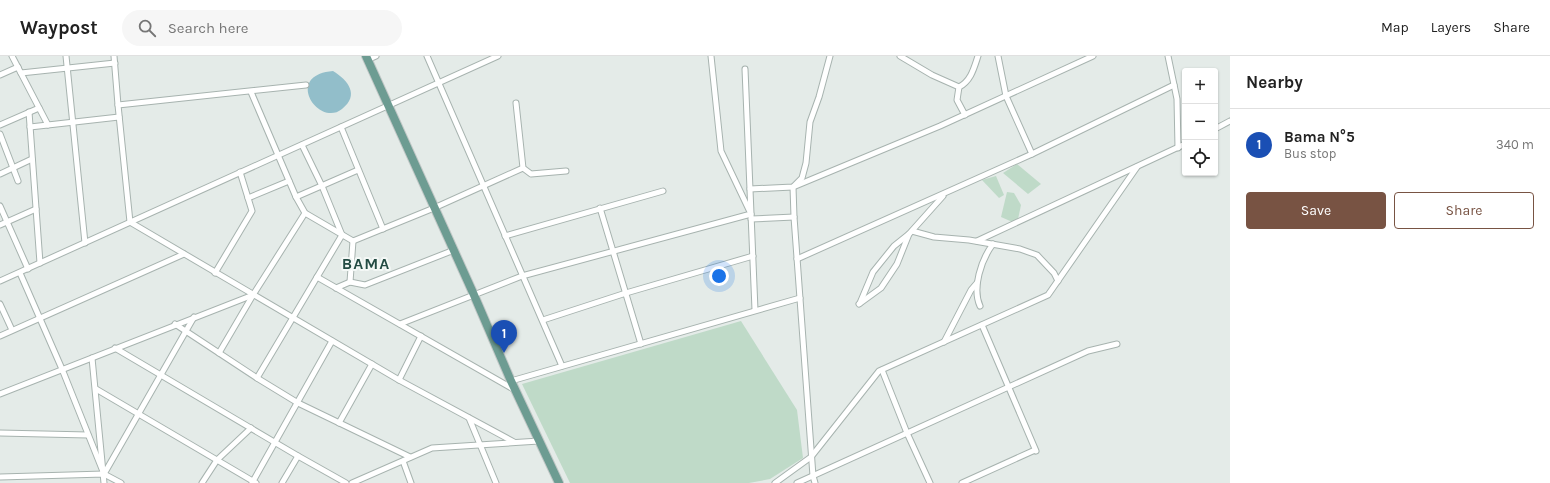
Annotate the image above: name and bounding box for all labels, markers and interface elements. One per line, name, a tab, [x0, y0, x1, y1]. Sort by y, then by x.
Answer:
search box	[122, 10, 402, 46]
text: Waypost	[20, 17, 98, 39]
icon: search	[136, 17, 158, 39]
text: Search here	[168, 19, 248, 37]
text: Map	[1381, 19, 1409, 36]
text: Layers	[1431, 19, 1471, 36]
text: Share	[1493, 19, 1530, 36]
map controls	[1182, 68, 1218, 176]
button: +	[1182, 68, 1218, 104]
text: Nearby	[1246, 72, 1303, 92]
button: −	[1182, 104, 1218, 140]
text: Bama N°5	[1284, 128, 1355, 146]
text: 1	[1257, 137, 1261, 152]
text: 340 m	[1496, 137, 1534, 152]
button: locate	[1182, 140, 1218, 176]
text: Bus stop	[1284, 146, 1336, 161]
button: Save	[1246, 192, 1386, 229]
button: Share	[1394, 192, 1534, 229]
district label: BAMA	[342, 254, 390, 273]
your location	[709, 266, 729, 286]
pin: 1	[491, 320, 517, 353]

